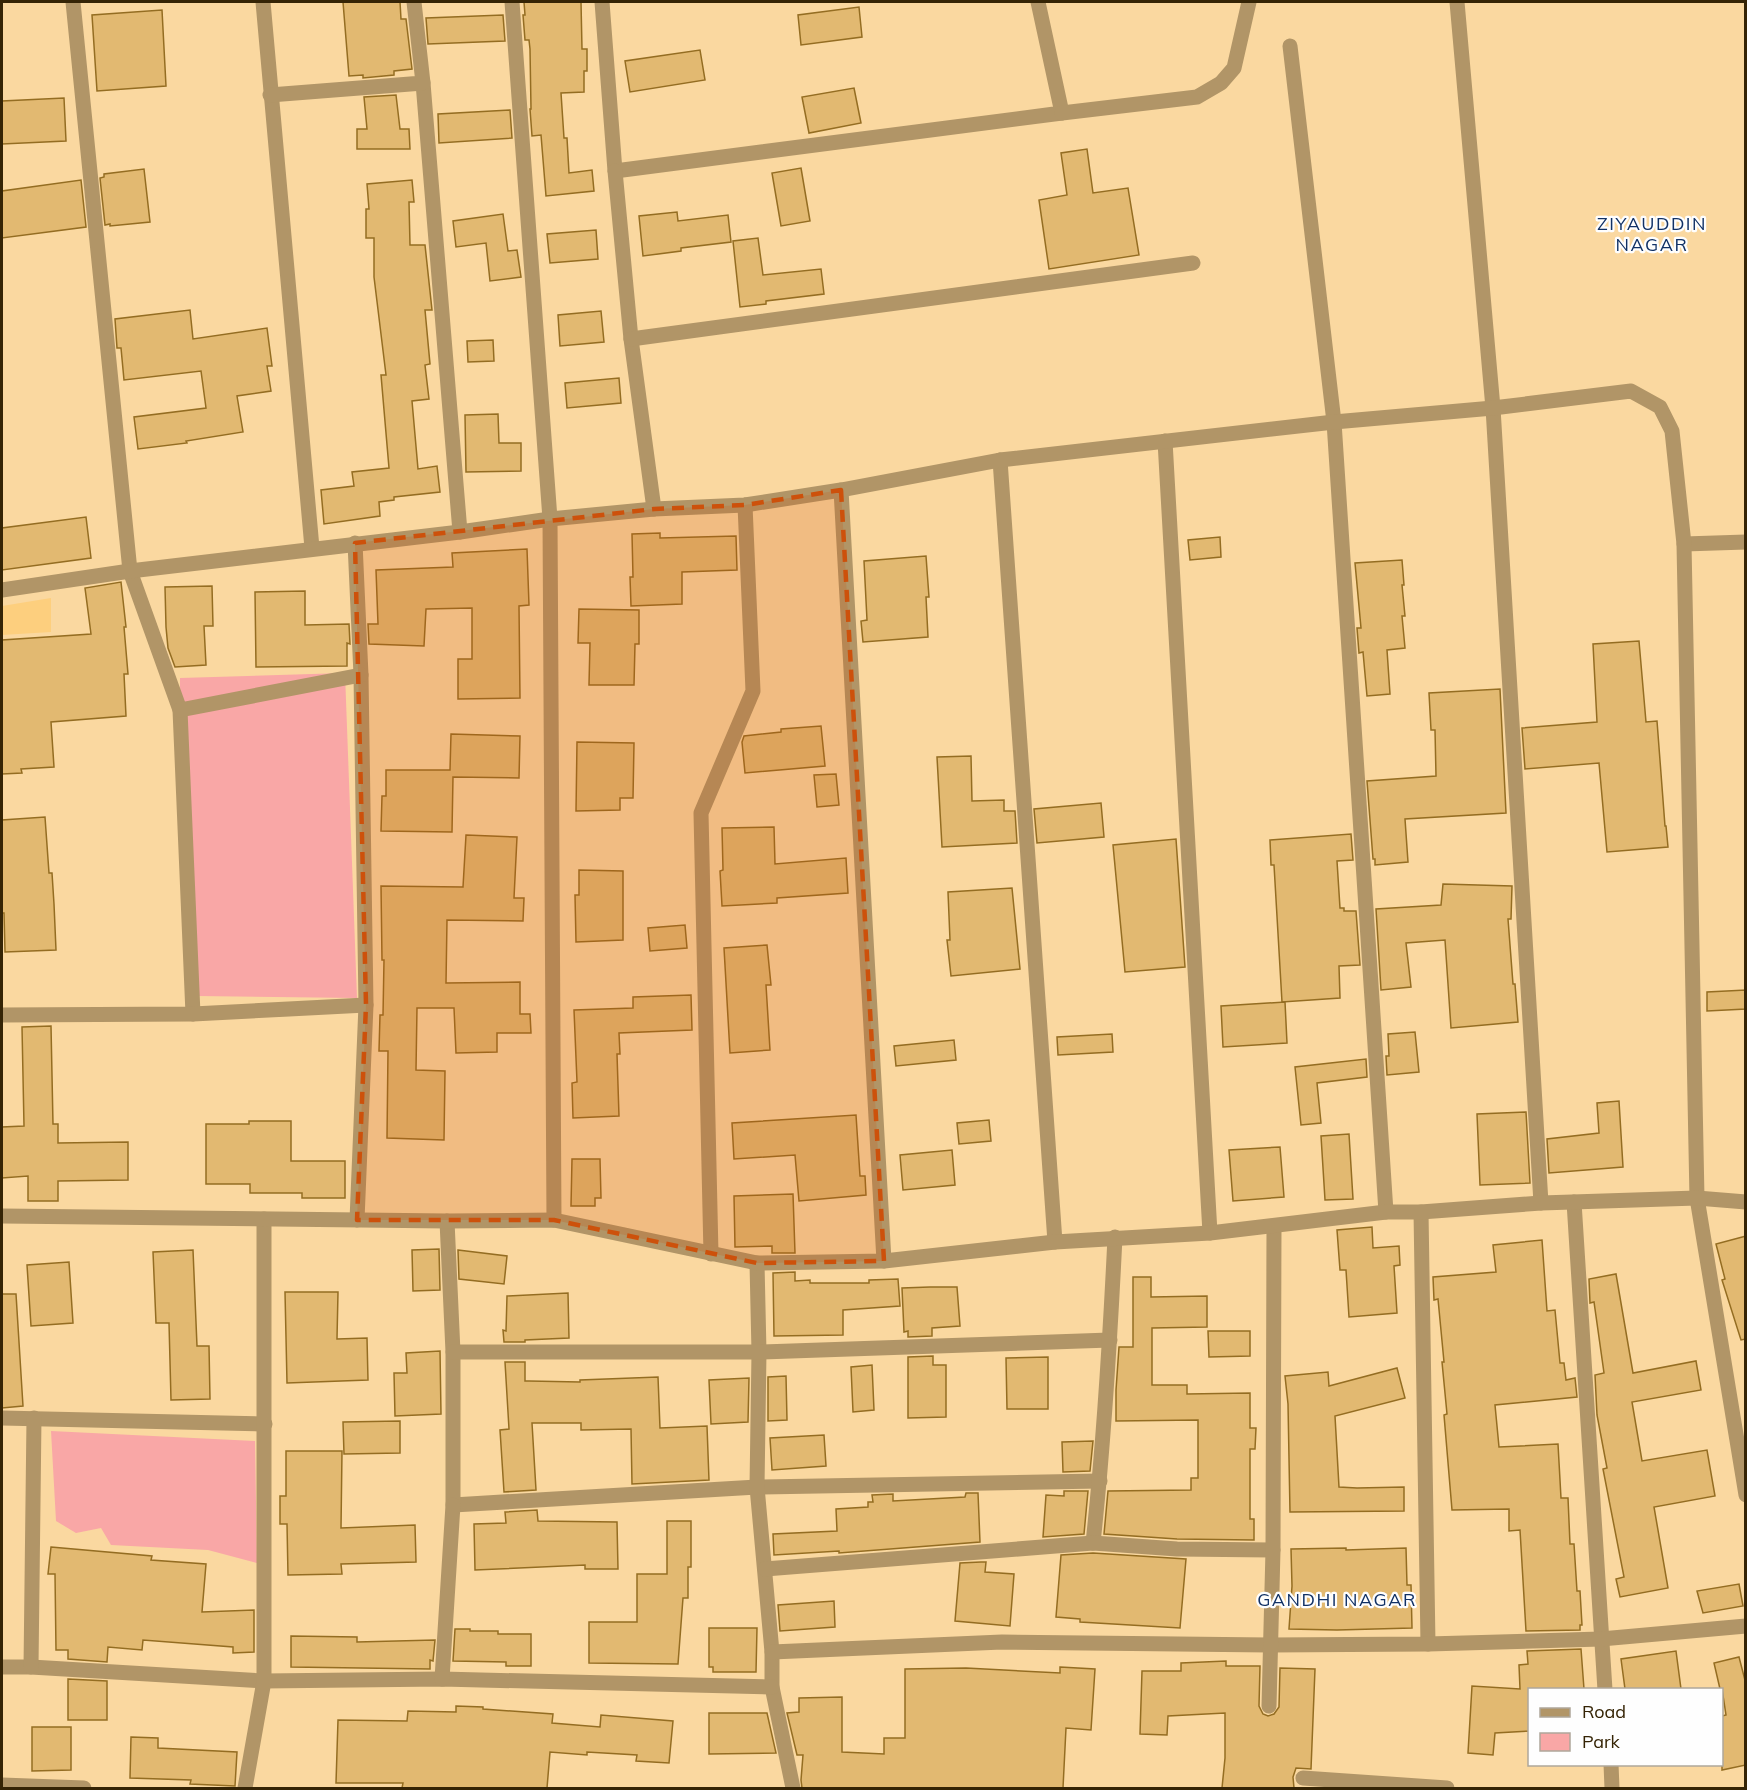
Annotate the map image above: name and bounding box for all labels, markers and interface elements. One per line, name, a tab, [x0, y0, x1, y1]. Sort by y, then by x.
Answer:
district label: ZIYAUDDIN NAGAR	[1597, 212, 1707, 256]
district label: GANDHI NAGAR	[1257, 1588, 1417, 1611]
legend	[1528, 1688, 1723, 1766]
text: Road	[1582, 1700, 1626, 1723]
text: Park	[1582, 1730, 1621, 1753]

